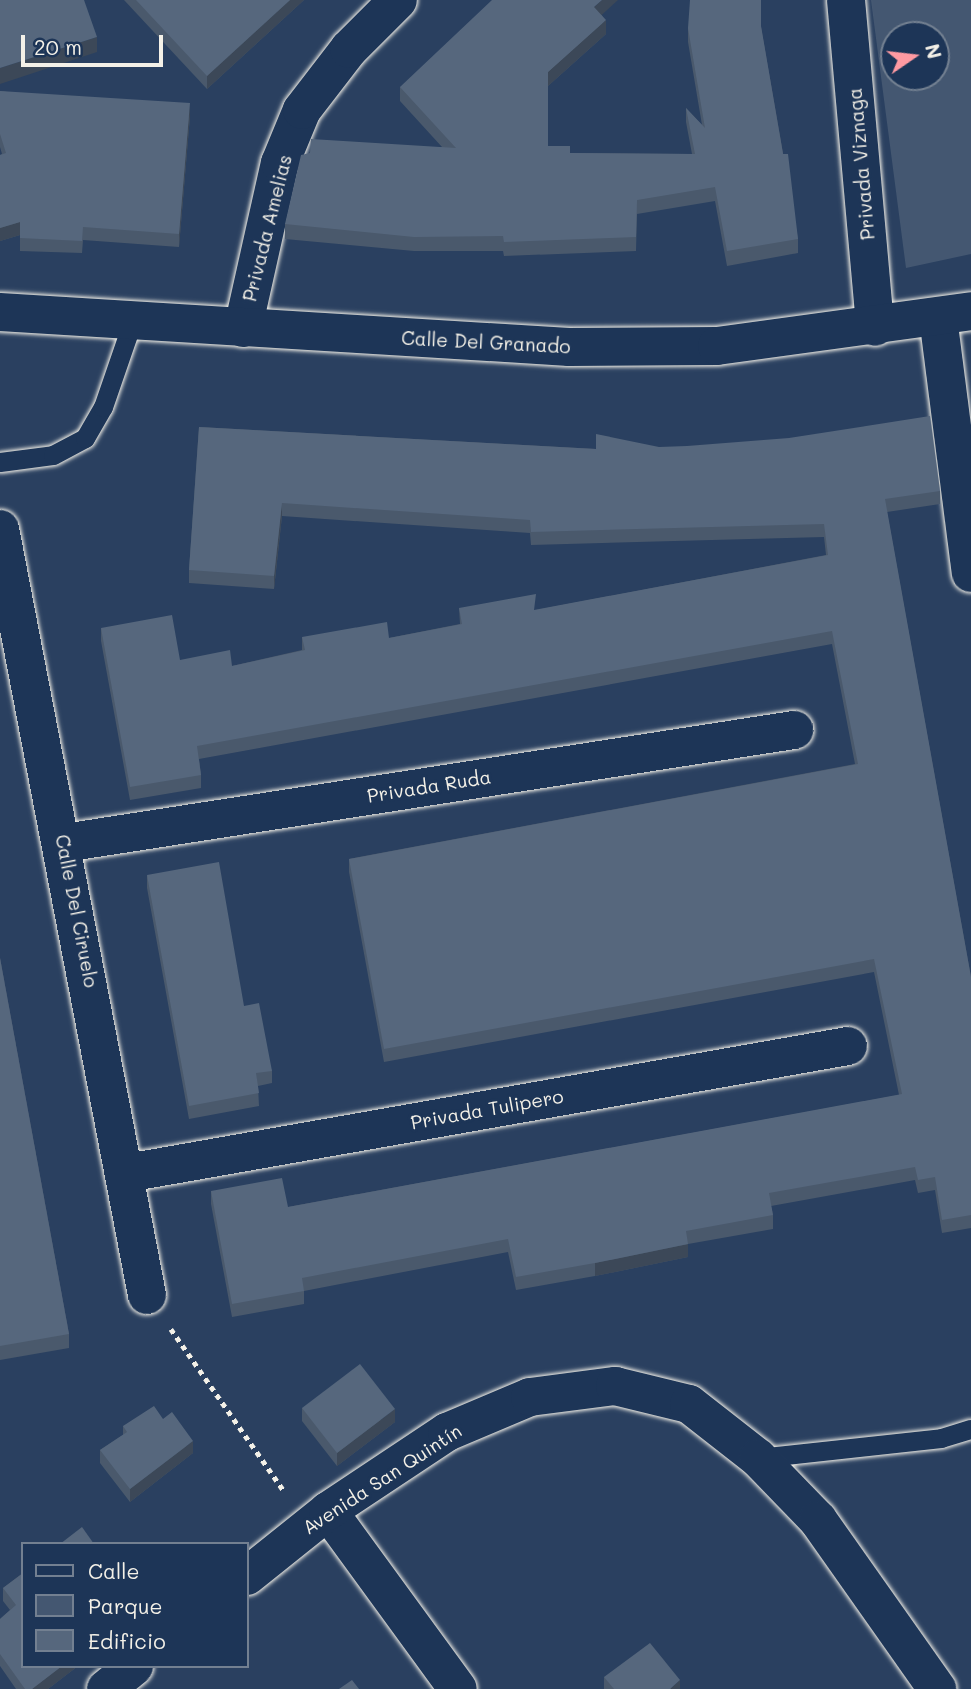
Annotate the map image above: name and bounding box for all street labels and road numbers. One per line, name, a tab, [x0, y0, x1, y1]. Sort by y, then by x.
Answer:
street label: Privada Viznaga	[843, 87, 879, 241]
street label: Privada Amelias	[238, 152, 296, 304]
street label: Calle Del Granado	[401, 326, 571, 358]
street label: Privada Ruda	[365, 765, 493, 807]
street label: Calle Del Ciruelo	[51, 832, 103, 990]
street label: Privada Tulipero	[409, 1084, 565, 1134]
street label: Avenida San Quintín	[298, 1419, 466, 1539]

